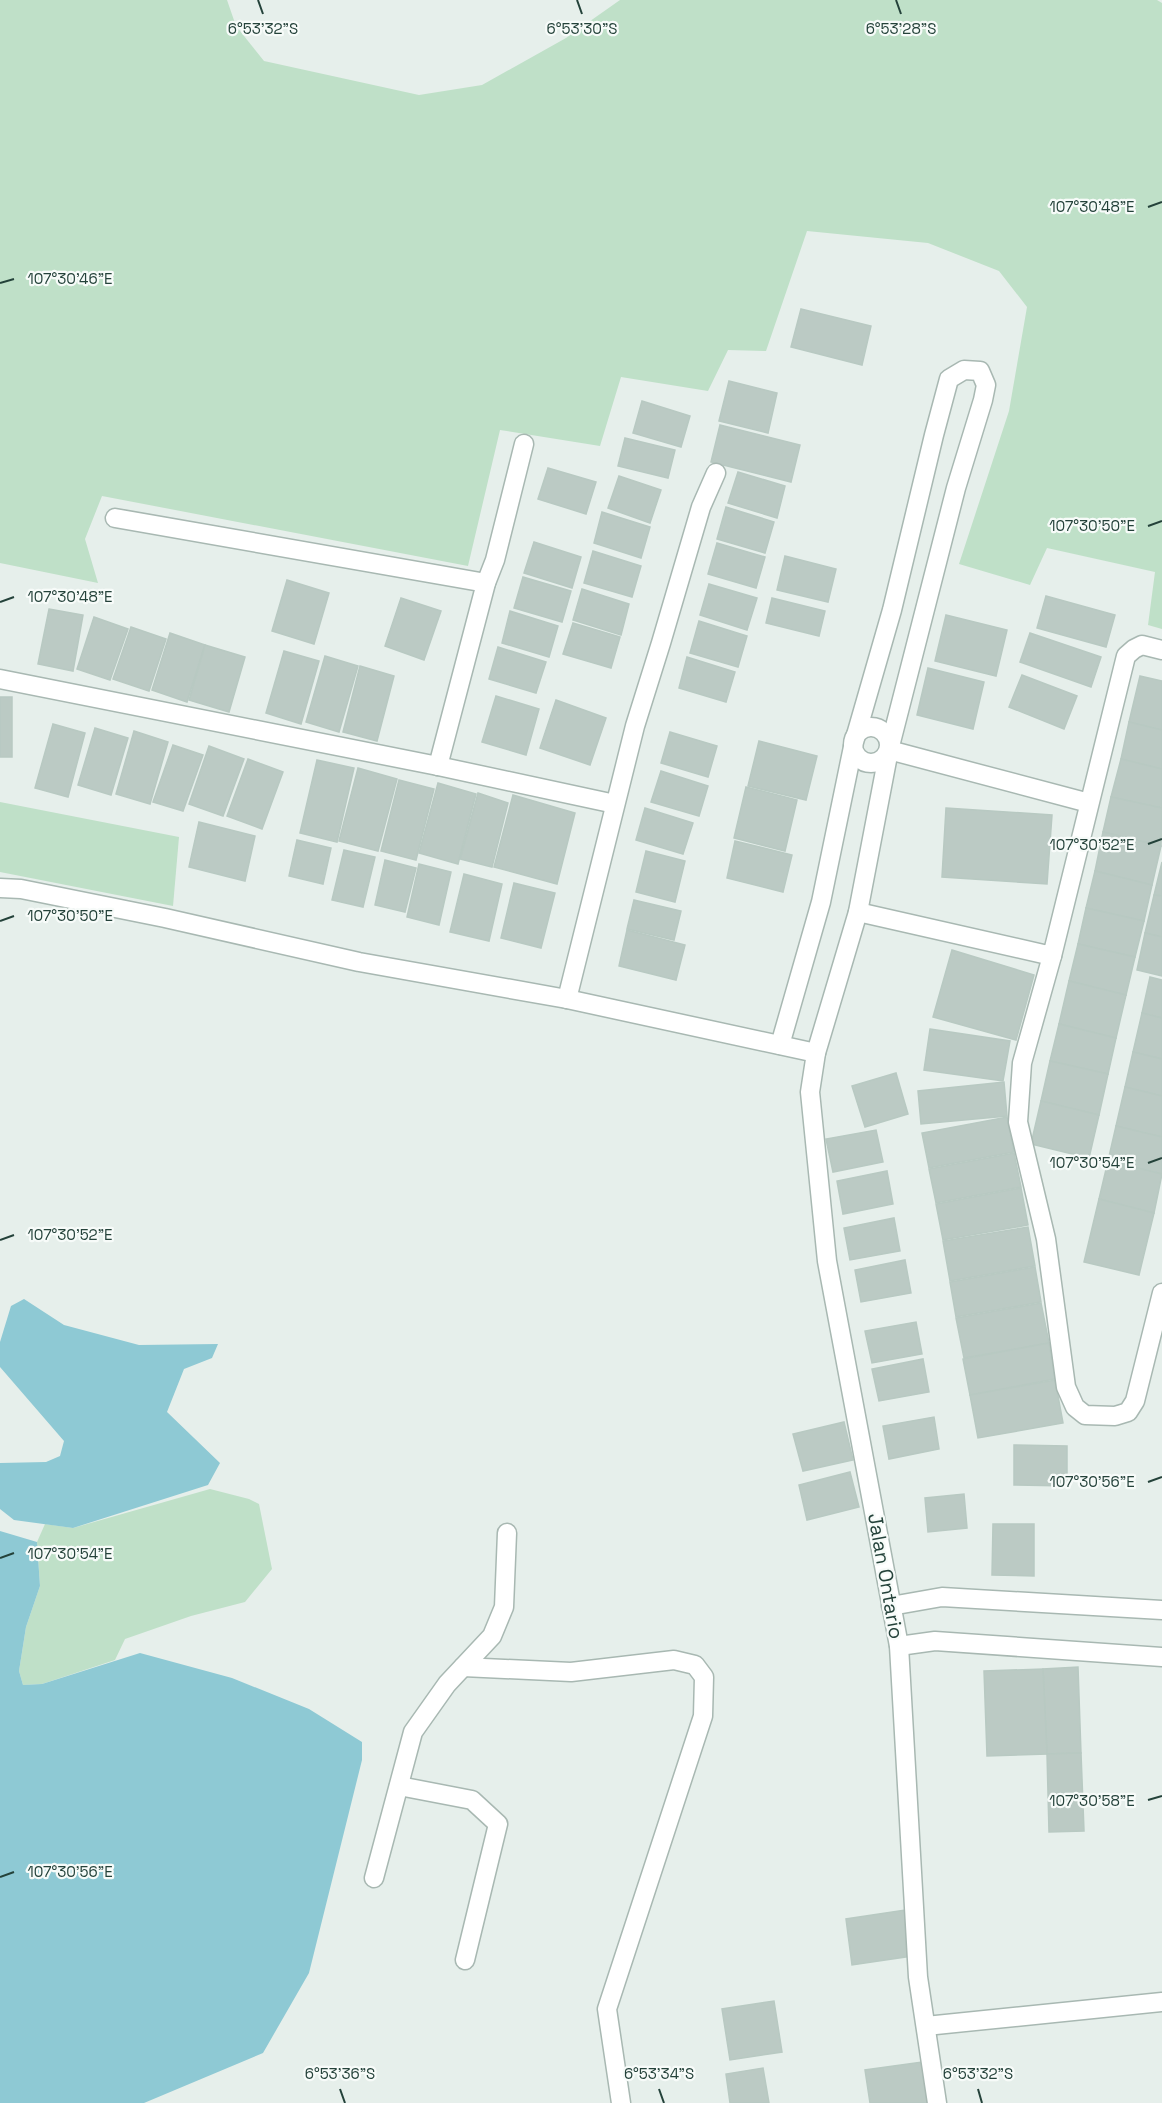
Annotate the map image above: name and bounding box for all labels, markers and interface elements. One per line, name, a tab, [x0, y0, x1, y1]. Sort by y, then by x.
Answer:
text: 6°53'32"S	[228, 19, 298, 38]
text: 6°53'30"S	[547, 19, 617, 38]
text: 6°53'28"S	[866, 19, 936, 38]
text: 107°30'48"E	[1049, 197, 1135, 216]
text: 107°30'46"E	[28, 269, 112, 288]
text: 107°30'50"E	[1049, 516, 1135, 535]
text: 107°30'48"E	[27, 587, 113, 606]
text: 107°30'52"E	[1050, 835, 1134, 854]
text: 107°30'50"E	[27, 906, 113, 925]
text: 107°30'54"E	[1050, 1153, 1134, 1172]
text: 107°30'52"E	[28, 1225, 112, 1244]
text: 107°30'56"E	[1049, 1472, 1135, 1491]
street label: Jalan Ontario	[862, 1511, 910, 1641]
text: 107°30'54"E	[28, 1544, 112, 1563]
text: 107°30'58"E	[1049, 1791, 1135, 1810]
text: 107°30'56"E	[27, 1862, 113, 1881]
text: 6°53'36"S	[305, 2064, 375, 2083]
text: 6°53'34"S	[624, 2064, 694, 2083]
text: 6°53'32"S	[943, 2064, 1013, 2083]

